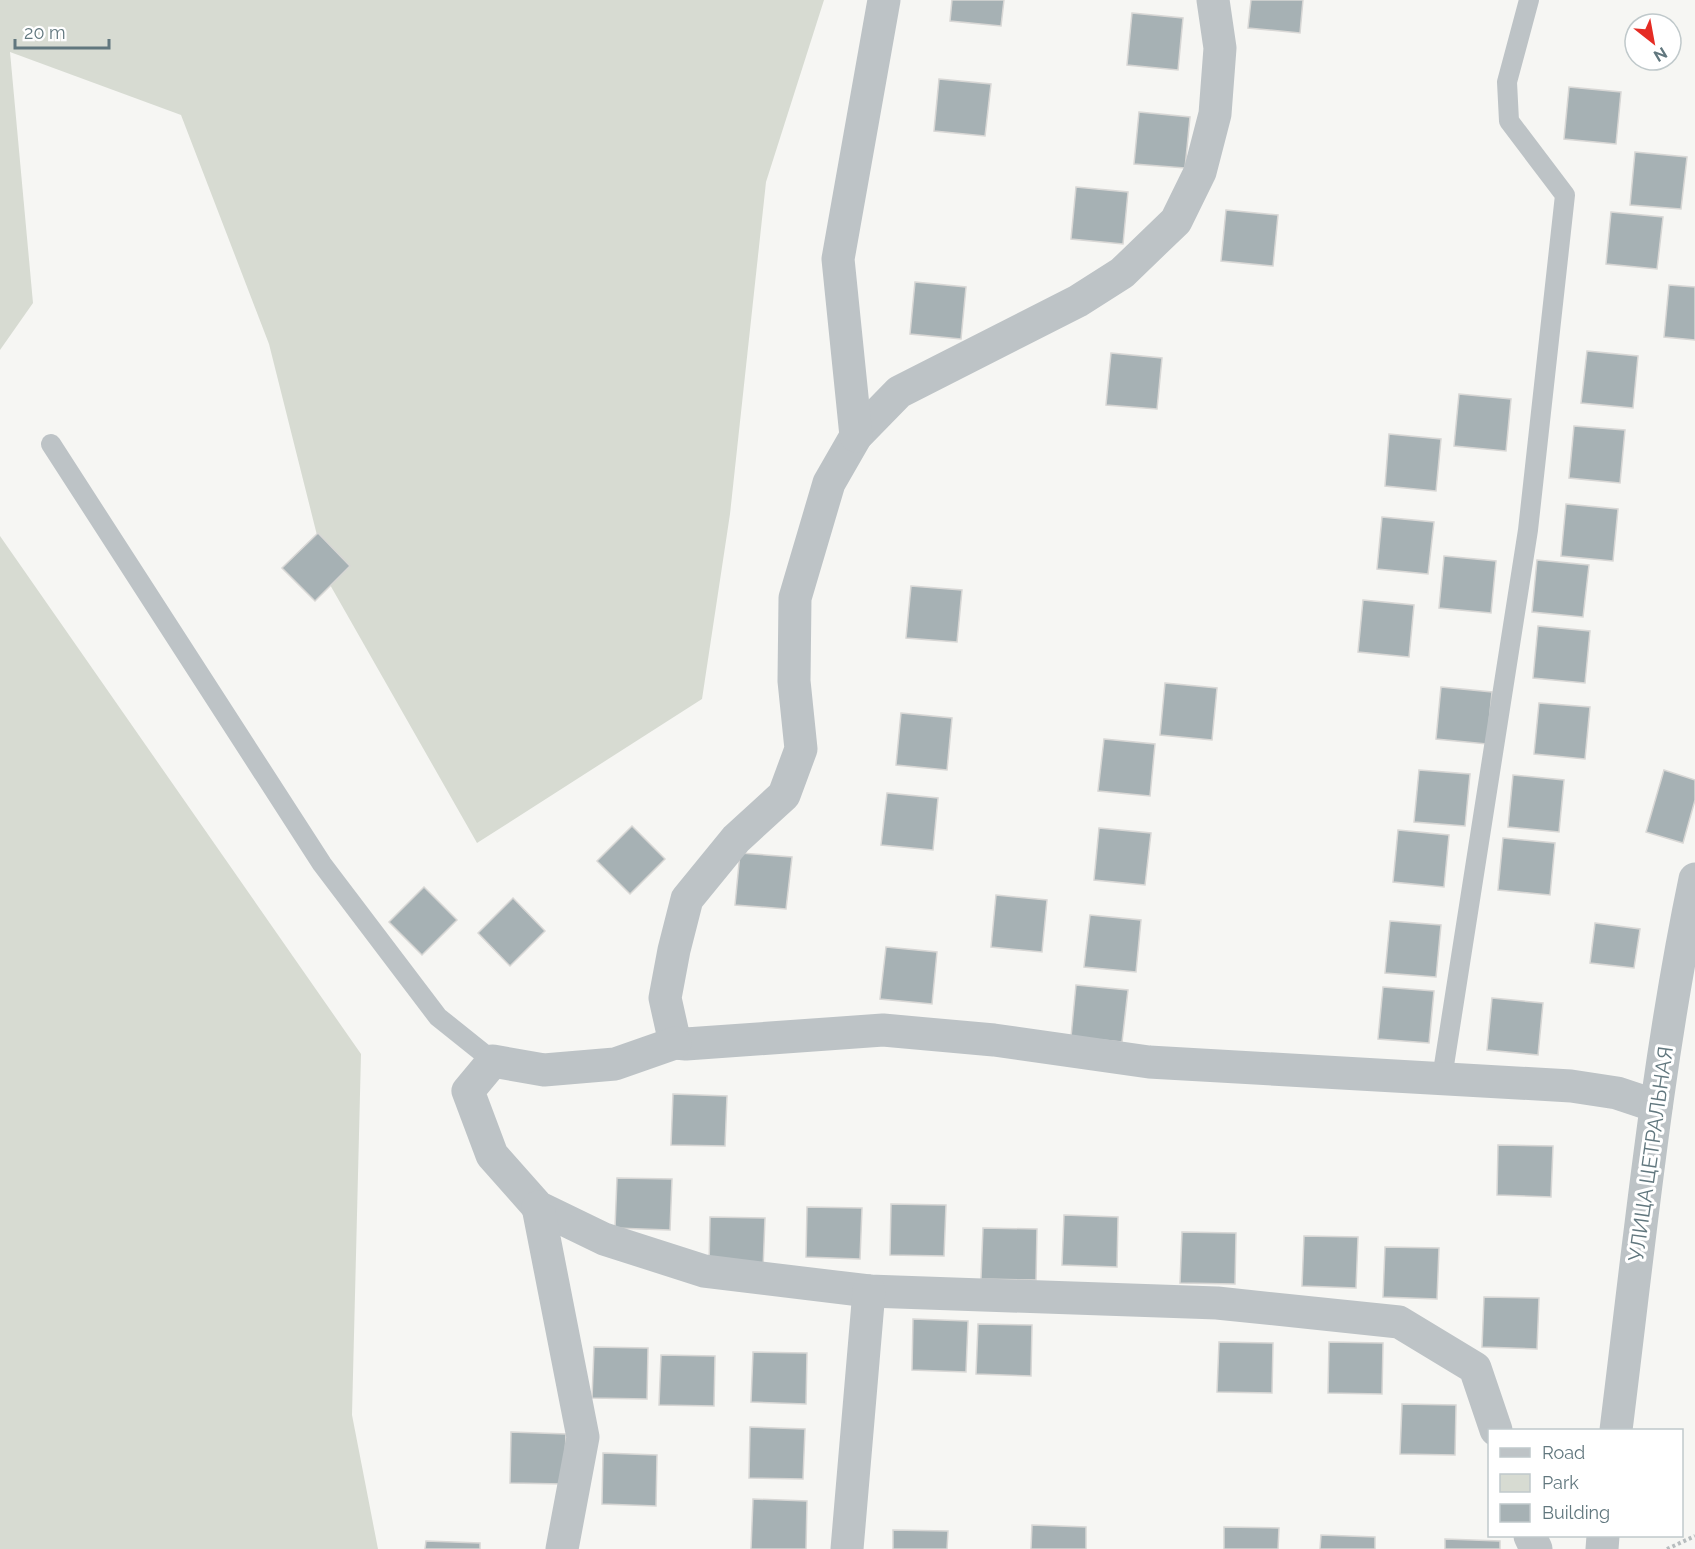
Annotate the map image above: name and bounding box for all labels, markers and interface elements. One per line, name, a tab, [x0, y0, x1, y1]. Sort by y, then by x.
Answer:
scale bar	[15, 12, 110, 50]
north arrow	[1623, 12, 1683, 72]
text: 20 m	[24, 22, 66, 43]
text: N	[1650, 43, 1671, 66]
street label: УЛИЦА ЦЕТРАЛЬНАЯ	[1623, 1045, 1678, 1263]
legend	[1488, 1429, 1683, 1537]
text: Road	[1542, 1442, 1585, 1463]
text: Park	[1542, 1472, 1579, 1493]
text: Building	[1542, 1502, 1610, 1523]

